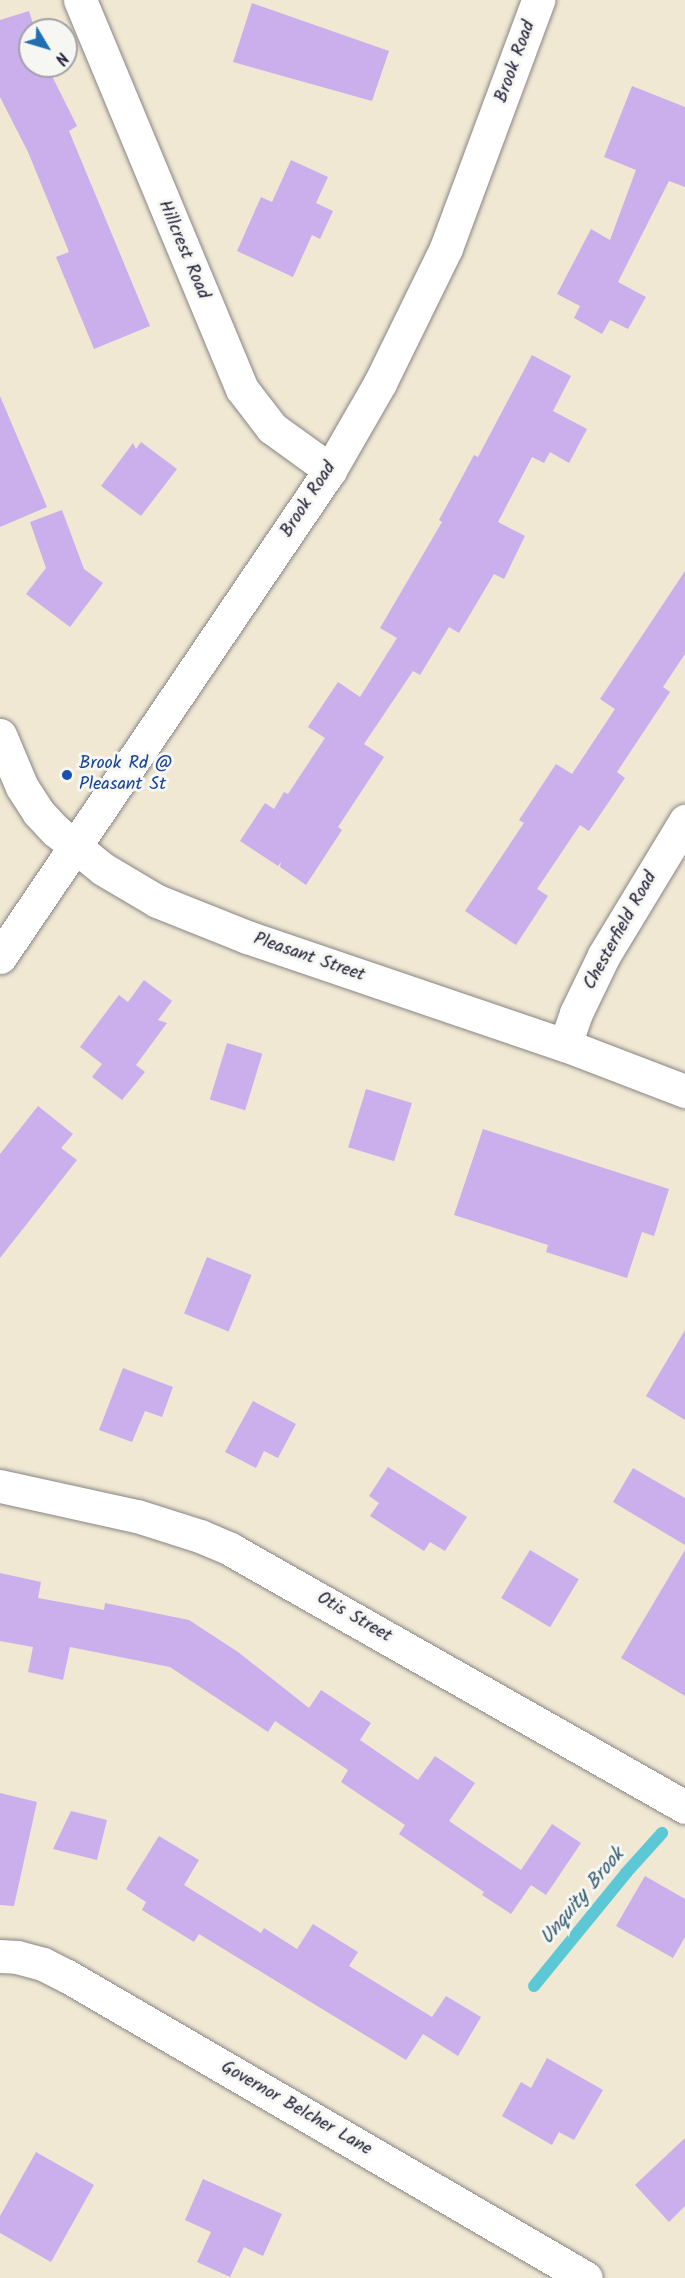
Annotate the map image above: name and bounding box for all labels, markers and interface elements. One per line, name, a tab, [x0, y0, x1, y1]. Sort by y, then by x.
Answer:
north arrow	[18, 18, 78, 78]
street label: Brook Road	[491, 18, 541, 106]
text: N	[48, 46, 74, 70]
street label: Hillcrest Road	[153, 197, 213, 303]
street label: Brook Road	[277, 458, 341, 542]
place label: Brook Rd @ Pleasant St	[79, 754, 172, 796]
marker: Brook Rd @ Pleasant St	[60, 768, 74, 782]
street label: Chesterfield Road	[580, 868, 662, 994]
street label: Pleasant Street	[251, 929, 367, 987]
street label: Otis Street	[313, 1588, 395, 1648]
water label: Unquity Brook	[536, 1844, 630, 1950]
street label: Governor Belcher Lane	[217, 2057, 375, 2161]

